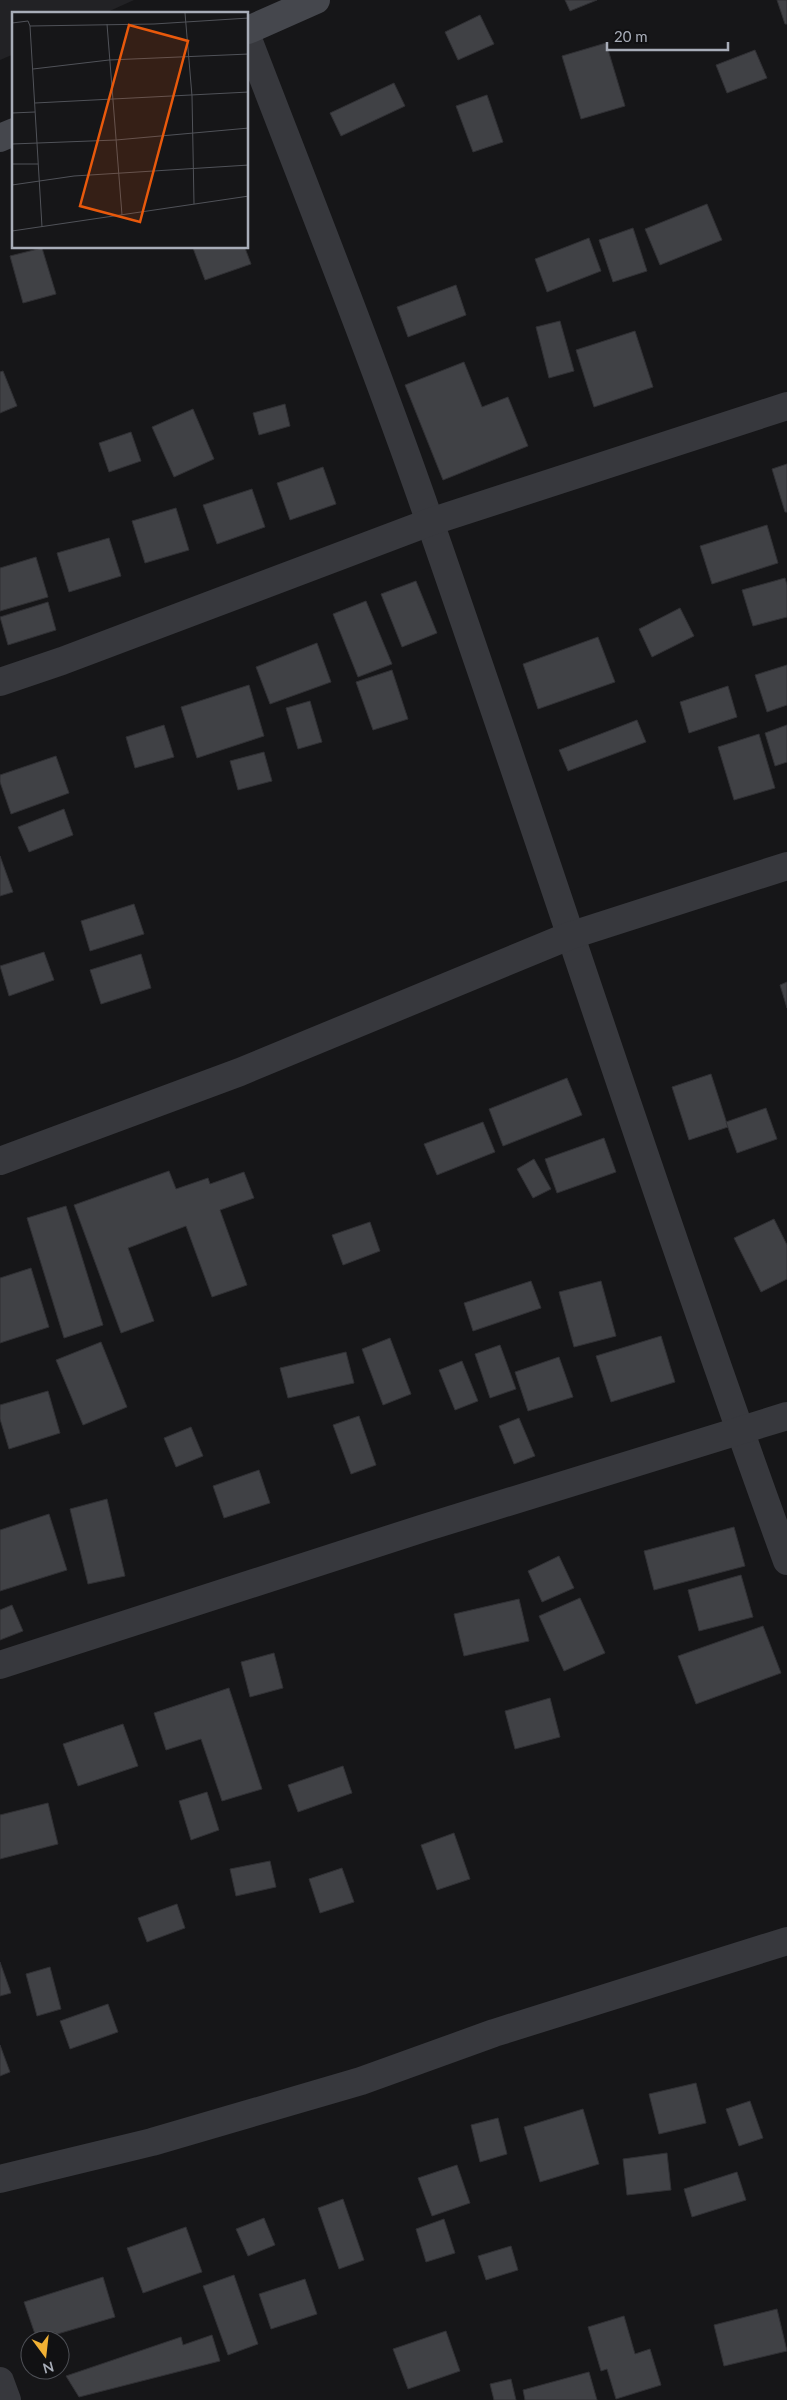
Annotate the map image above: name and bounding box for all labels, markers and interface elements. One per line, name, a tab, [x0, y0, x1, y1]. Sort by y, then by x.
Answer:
inset map	[12, 12, 249, 249]
scale bar	[607, 20, 728, 52]
text: 20 m	[614, 27, 648, 45]
north arrow	[20, 2330, 70, 2380]
text: N	[41, 2358, 56, 2378]

